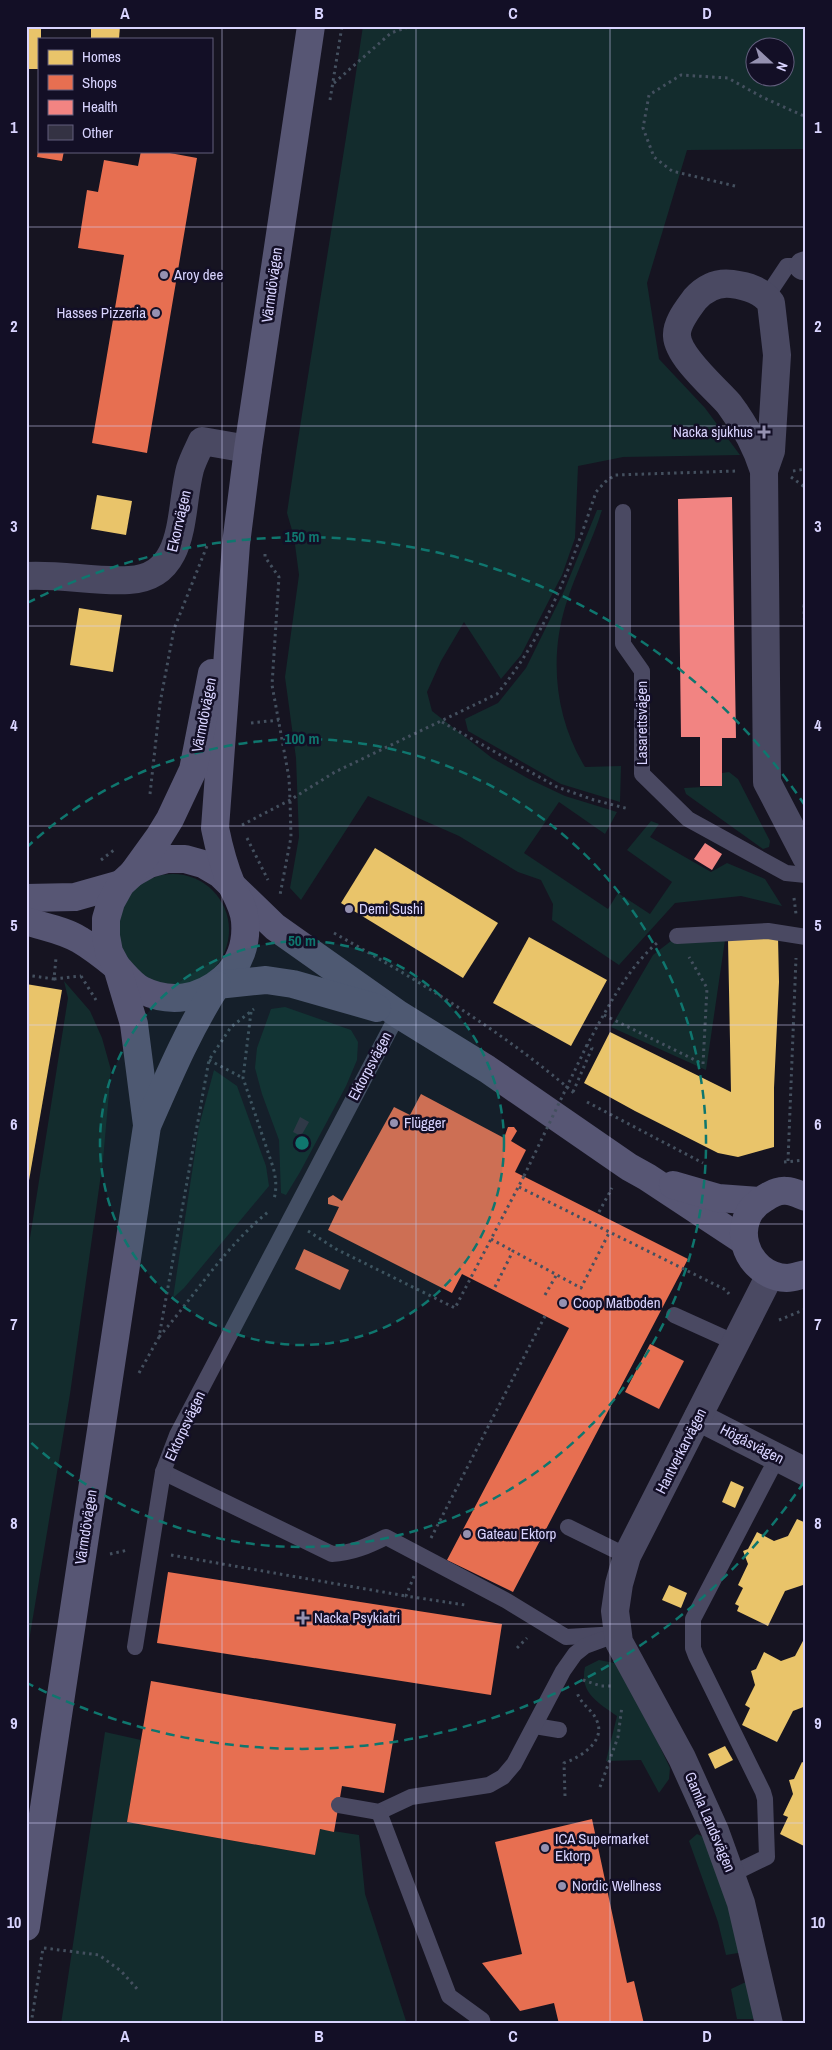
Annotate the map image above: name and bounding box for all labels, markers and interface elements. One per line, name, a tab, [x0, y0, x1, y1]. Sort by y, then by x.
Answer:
text: A	[120, 2, 130, 24]
text: B	[314, 2, 324, 24]
text: C	[508, 2, 518, 24]
text: D	[702, 2, 712, 24]
legend	[38, 38, 212, 152]
north arrow	[744, 38, 794, 88]
text: Homes	[82, 46, 121, 67]
text: N	[772, 60, 792, 74]
text: Shops	[82, 72, 117, 93]
text: Health	[82, 96, 118, 117]
text: 1	[10, 116, 18, 138]
text: 1	[814, 116, 822, 138]
text: Other	[82, 122, 113, 143]
street label: Värmdövägen	[256, 246, 287, 324]
place label: Aroy dee	[173, 264, 223, 285]
marker: Aroy dee	[158, 269, 170, 281]
place label: Hasses Pizzeria	[56, 302, 146, 323]
marker: Hasses Pizzeria	[150, 307, 162, 319]
text: 2	[10, 315, 18, 337]
text: 2	[814, 315, 822, 337]
place label: Nacka sjukhus	[673, 421, 753, 442]
marker: Nacka sjukhus	[757, 425, 771, 439]
street label: Ekorrvägen	[161, 488, 196, 554]
text: 3	[10, 515, 18, 537]
text: 3	[814, 515, 822, 537]
text: 150 m	[285, 526, 319, 547]
street label: Värmdövägen	[186, 676, 221, 754]
street label: Lasarettsvägen	[631, 681, 652, 765]
text: 4	[10, 714, 18, 736]
text: 4	[814, 714, 822, 736]
text: 100 m	[285, 728, 319, 749]
place label: Demi Sushi	[359, 898, 423, 919]
marker: Demi Sushi	[343, 903, 355, 915]
text: 5	[10, 914, 18, 936]
text: 5	[814, 914, 822, 936]
text: 50 m	[288, 930, 316, 951]
street label: Ektorpsvägen	[343, 1028, 396, 1104]
place label: Flügger	[404, 1112, 446, 1133]
text: 6	[10, 1113, 18, 1135]
text: 6	[814, 1113, 822, 1135]
marker: Flügger	[388, 1117, 400, 1129]
centre of rings	[293, 1134, 311, 1152]
place label: Coop Matboden	[573, 1292, 661, 1313]
marker: Coop Matboden	[557, 1297, 569, 1309]
text: 7	[10, 1313, 18, 1335]
text: 7	[814, 1313, 822, 1335]
street label: Ektorpsvägen	[159, 1387, 210, 1464]
street label: Hantverkarvägen	[650, 1404, 711, 1497]
street label: Högåsvägen	[717, 1419, 788, 1469]
street label: Värmdövägen	[69, 1488, 102, 1566]
text: 8	[10, 1512, 18, 1534]
text: 8	[814, 1512, 822, 1534]
place label: Gateau Ektorp	[477, 1523, 556, 1544]
marker: Gateau Ektorp	[461, 1528, 473, 1540]
place label: Nacka Psykiatri	[314, 1607, 400, 1628]
marker: Nacka Psykiatri	[296, 1611, 310, 1625]
text: 9	[10, 1712, 18, 1734]
text: 9	[814, 1712, 822, 1734]
street label: Gamla Landsvägen	[680, 1769, 741, 1875]
place label: ICA Supermarket Ektorp	[555, 1828, 649, 1866]
marker: ICA Supermarket Ektorp	[539, 1842, 551, 1854]
place label: Nordic Wellness	[572, 1875, 661, 1896]
marker: Nordic Wellness	[556, 1880, 568, 1892]
text: 10	[7, 1911, 21, 1933]
text: 10	[811, 1911, 825, 1933]
text: A	[120, 2025, 130, 2047]
text: B	[314, 2025, 324, 2047]
text: C	[508, 2025, 518, 2047]
text: D	[702, 2025, 712, 2047]

